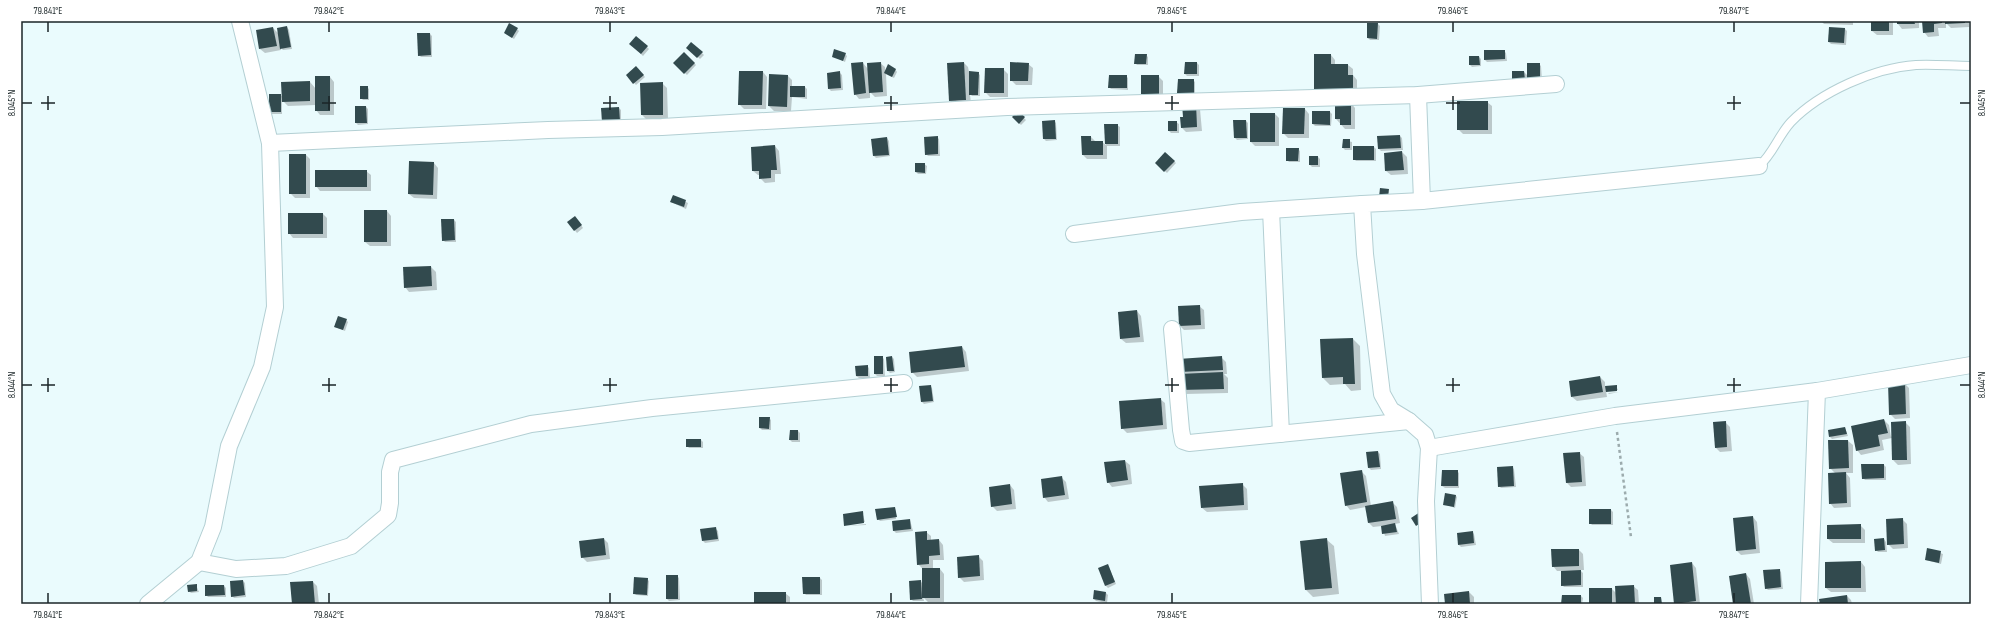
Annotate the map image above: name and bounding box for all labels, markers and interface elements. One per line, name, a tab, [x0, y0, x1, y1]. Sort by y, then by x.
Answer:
text: 79.841°E	[34, 5, 62, 17]
text: 79.842°E	[314, 5, 344, 17]
text: 79.843°E	[595, 5, 625, 17]
text: 79.844°E	[876, 5, 906, 17]
text: 79.845°E	[1157, 5, 1187, 17]
text: 79.846°E	[1438, 5, 1468, 17]
text: 79.847°E	[1719, 5, 1749, 17]
text: 8.045°N	[6, 90, 18, 116]
text: 8.045°N	[1976, 90, 1988, 116]
text: 8.044°N	[6, 372, 18, 398]
text: 8.044°N	[1976, 372, 1988, 398]
text: 79.841°E	[34, 609, 62, 621]
text: 79.842°E	[314, 609, 344, 621]
text: 79.843°E	[595, 609, 625, 621]
text: 79.844°E	[876, 609, 906, 621]
text: 79.845°E	[1157, 609, 1187, 621]
text: 79.846°E	[1438, 609, 1468, 621]
text: 79.847°E	[1719, 609, 1749, 621]

